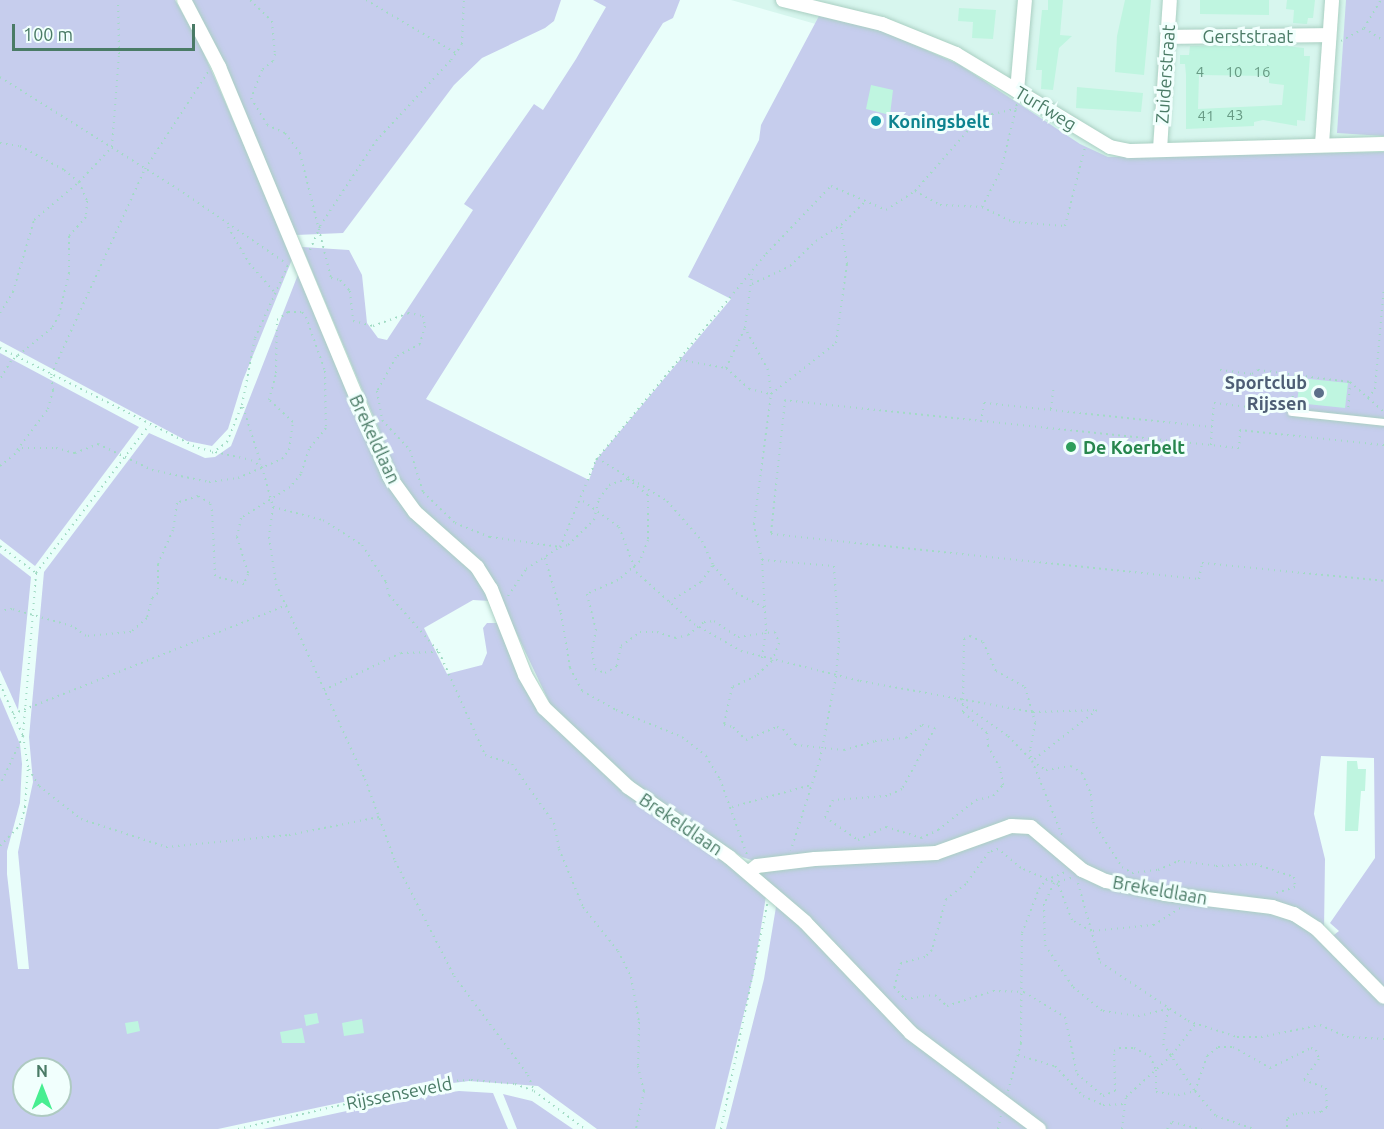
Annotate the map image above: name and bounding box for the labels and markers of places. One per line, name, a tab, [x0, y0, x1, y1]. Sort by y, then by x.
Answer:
place label: Koningsbelt	[888, 110, 990, 132]
marker: Koningsbelt	[869, 114, 883, 128]
place label: Sportclub Rijssen	[1225, 372, 1307, 415]
marker: Sportclub Rijssen	[1312, 386, 1326, 400]
place label: De Koerbelt	[1083, 436, 1185, 458]
marker: De Koerbelt	[1064, 440, 1078, 454]

